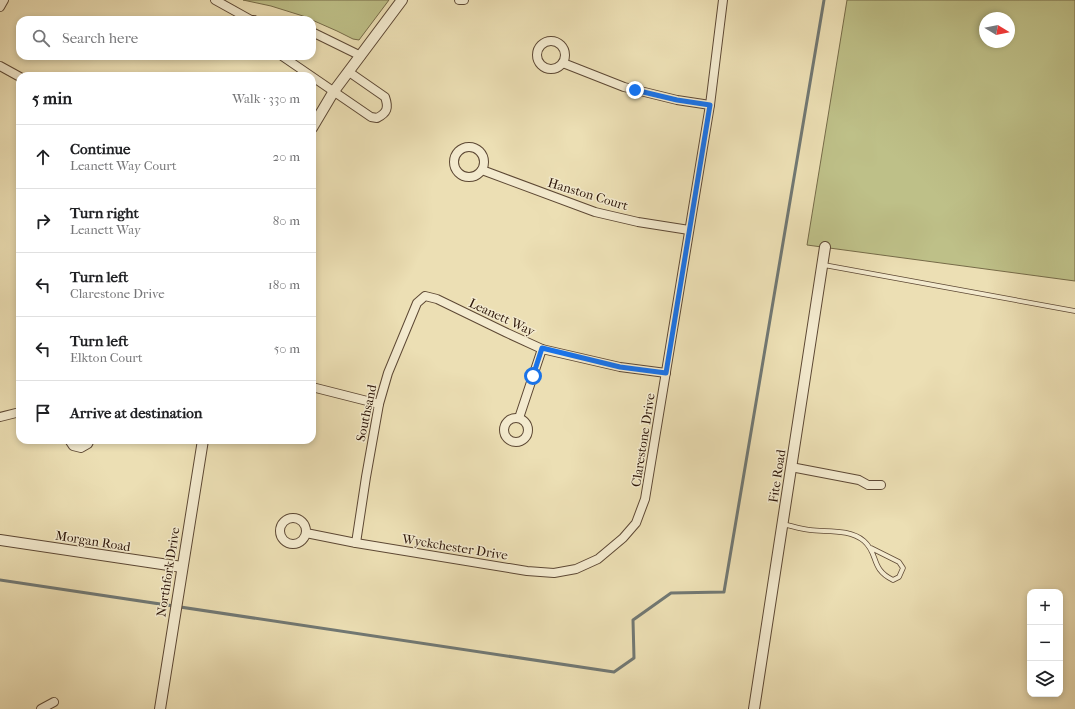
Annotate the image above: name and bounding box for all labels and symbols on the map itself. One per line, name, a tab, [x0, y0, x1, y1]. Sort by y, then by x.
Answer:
north arrow	[979, 12, 1015, 48]
route end	[626, 81, 644, 99]
street label: Hanston Court	[546, 175, 630, 213]
street label: Leanett Way	[467, 295, 538, 339]
route start	[524, 367, 542, 385]
street label: Southsand	[353, 382, 380, 443]
street label: Clarestone Drive	[628, 392, 658, 488]
street label: Fite Road	[765, 447, 789, 504]
street label: Northfork Drive	[153, 525, 183, 618]
street label: Morgan Road	[54, 528, 133, 554]
street label: Wyckchester Drive	[400, 531, 509, 563]

